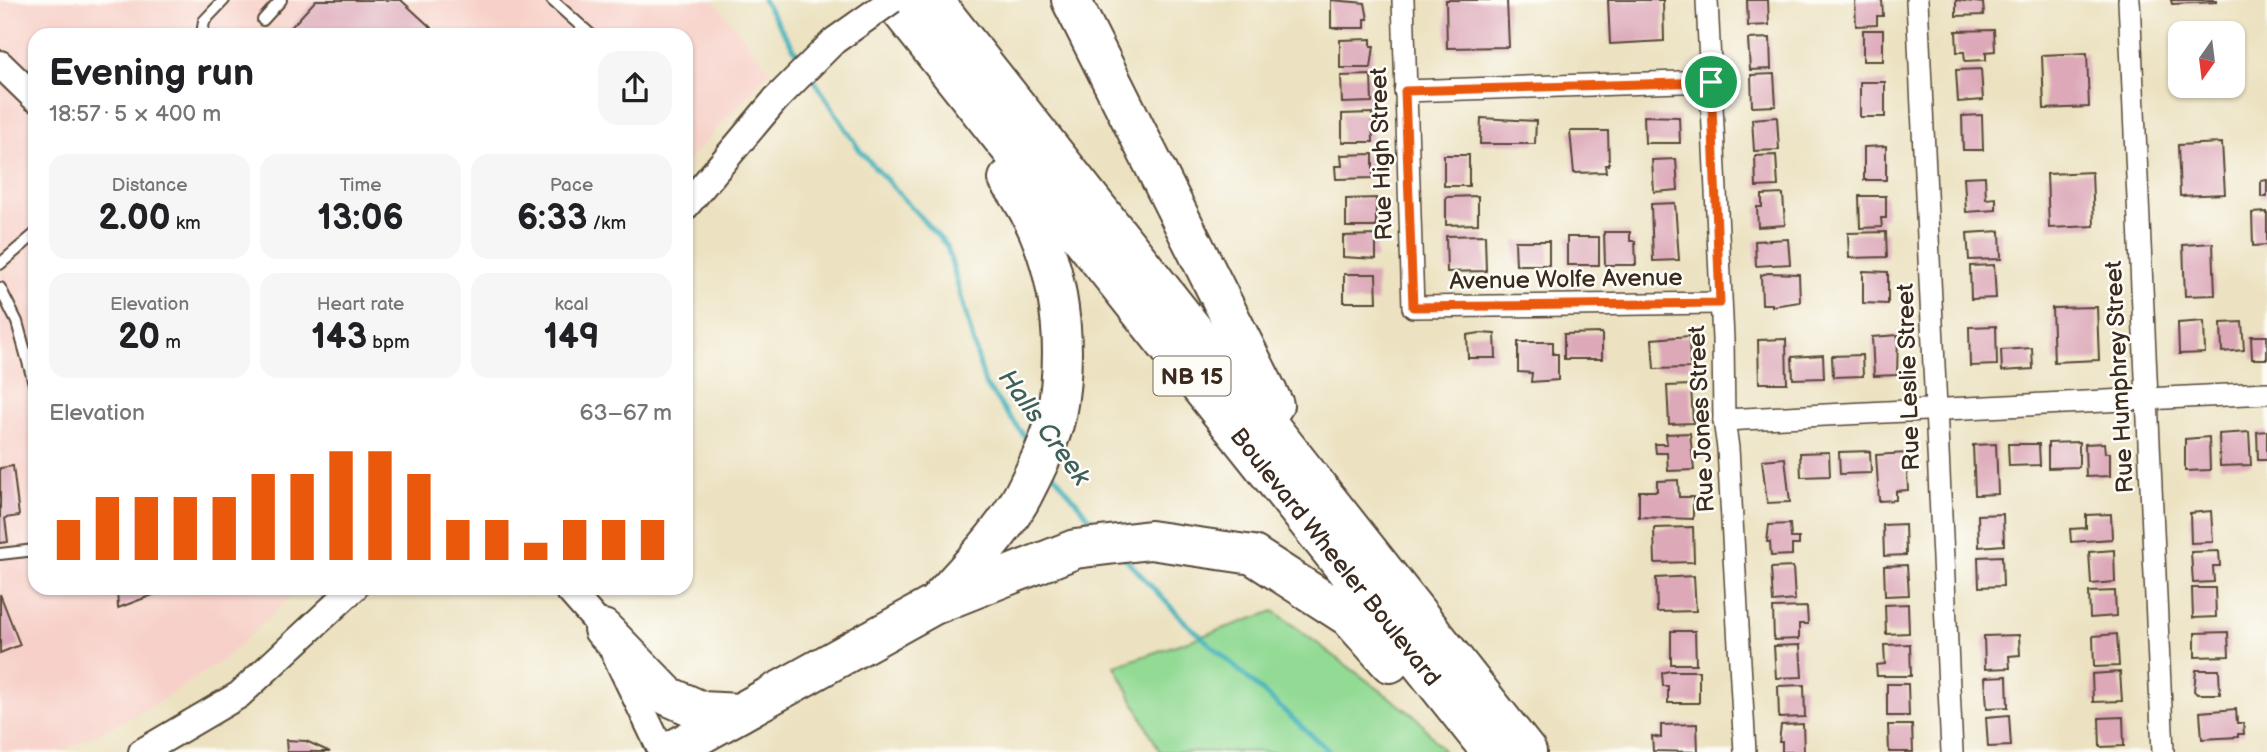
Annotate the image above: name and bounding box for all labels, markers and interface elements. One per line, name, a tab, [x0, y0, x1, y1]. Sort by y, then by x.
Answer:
north arrow	[2168, 21, 2245, 98]
map controls	[2168, 21, 2245, 98]
text: Evening run	[49, 51, 254, 96]
button: share	[598, 51, 672, 125]
pin	[1681, 52, 1741, 112]
icon: arrive	[1692, 63, 1730, 101]
street label: Rue High Street	[1364, 66, 1399, 241]
text: 18:57 · 5 × 400 m	[49, 100, 221, 128]
text: Distance	[112, 174, 187, 197]
text: Time	[339, 174, 382, 197]
text: Pace	[550, 174, 593, 197]
text: 2.00	[98, 197, 171, 240]
text: 13:06	[317, 197, 404, 240]
text: 6:33	[517, 197, 587, 240]
text: km	[171, 212, 201, 235]
text: /km	[587, 212, 626, 235]
street label: Rue Humphrey Street	[2099, 260, 2140, 494]
street label: Avenue Wolfe Avenue	[1449, 263, 1683, 296]
street label: Rue Leslie Street	[1891, 282, 1926, 471]
text: Elevation	[110, 293, 189, 316]
text: Heart rate	[317, 293, 404, 316]
text: kcal	[554, 293, 589, 316]
text: 20	[118, 316, 160, 359]
text: 143	[311, 316, 367, 359]
text: 149	[544, 316, 599, 359]
street label: Rue Jones Street	[1682, 324, 1721, 513]
text: m	[160, 331, 181, 354]
text: bpm	[367, 331, 410, 354]
road number: NB 15	[1154, 356, 1230, 396]
water label: Halls Creek	[991, 364, 1097, 493]
text: Elevation	[49, 399, 145, 427]
text: 63–67 m	[579, 399, 672, 427]
street label: Boulevard Wheeler Boulevard	[1224, 422, 1447, 692]

